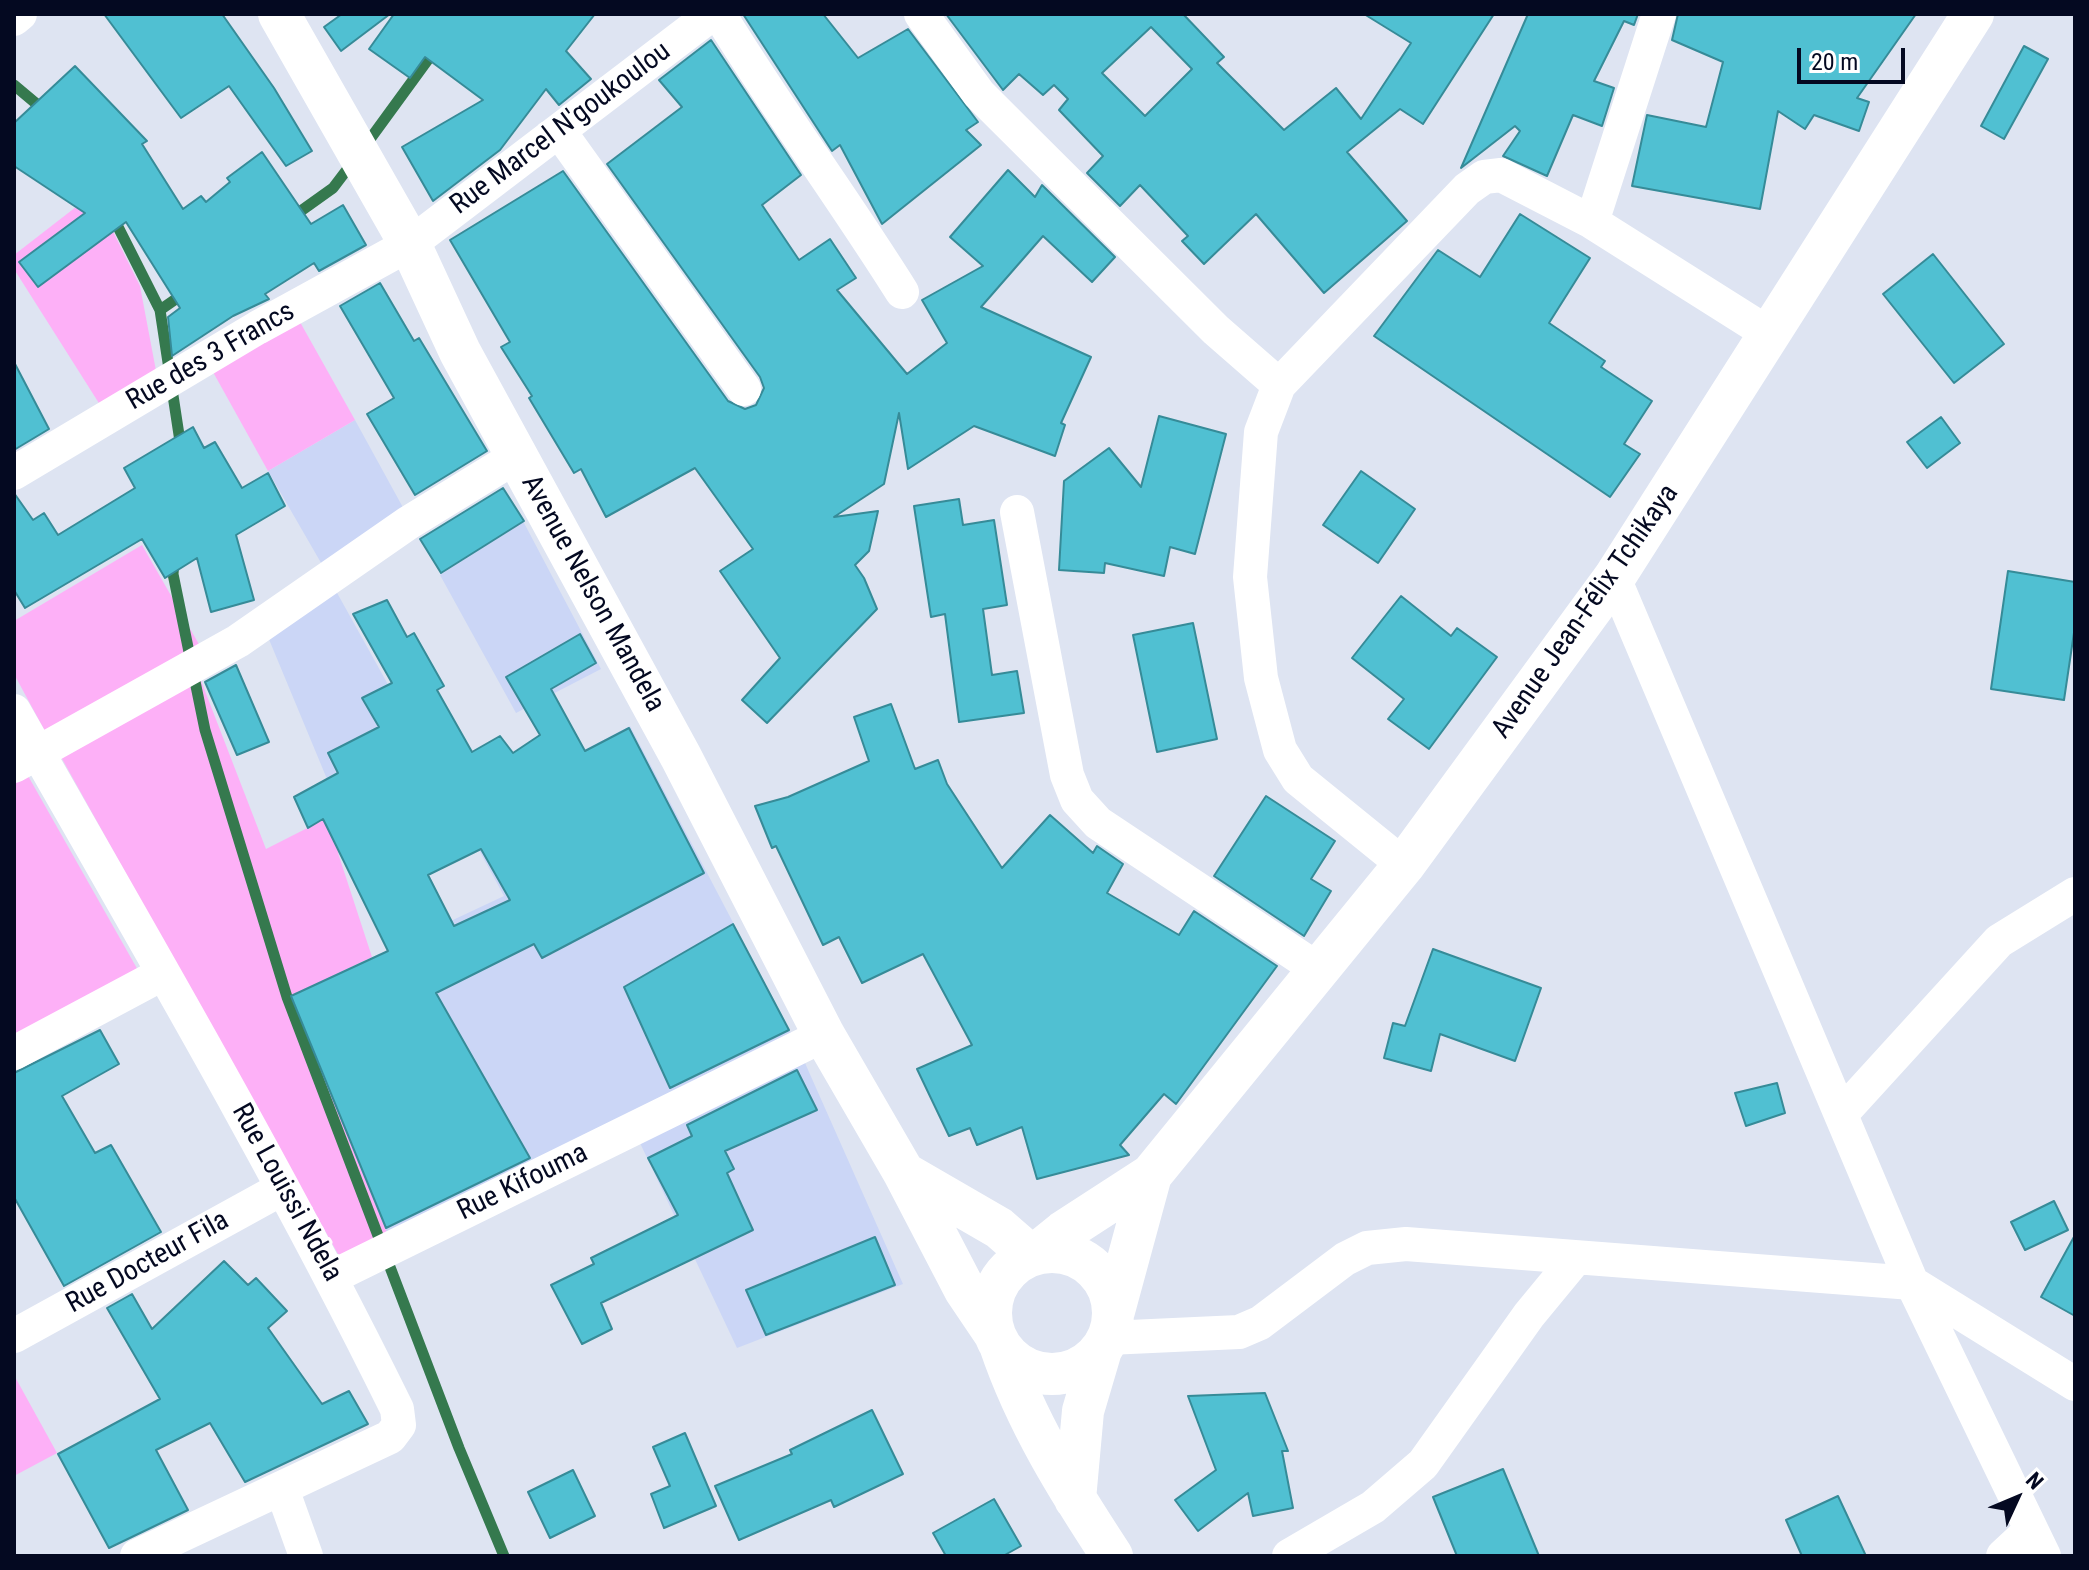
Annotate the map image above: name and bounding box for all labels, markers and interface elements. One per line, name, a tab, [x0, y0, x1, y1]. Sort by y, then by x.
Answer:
scale bar	[1801, 32, 1909, 82]
street label: Rue Marcel N'goukoulou	[444, 35, 678, 223]
text: 20 m	[1811, 48, 1858, 76]
street label: Rue des 3 Francs	[121, 295, 301, 419]
street label: Avenue Nelson Mandela	[513, 470, 671, 718]
street label: Avenue Jean-Félix Tchikaya	[1486, 479, 1686, 745]
street label: Rue Louissi Ndela	[223, 1098, 349, 1288]
street label: Rue Kifouma	[452, 1137, 594, 1229]
street label: Rue Docteur Fila	[61, 1205, 235, 1321]
north arrow	[1977, 1458, 2057, 1538]
text: N	[2021, 1467, 2048, 1495]

